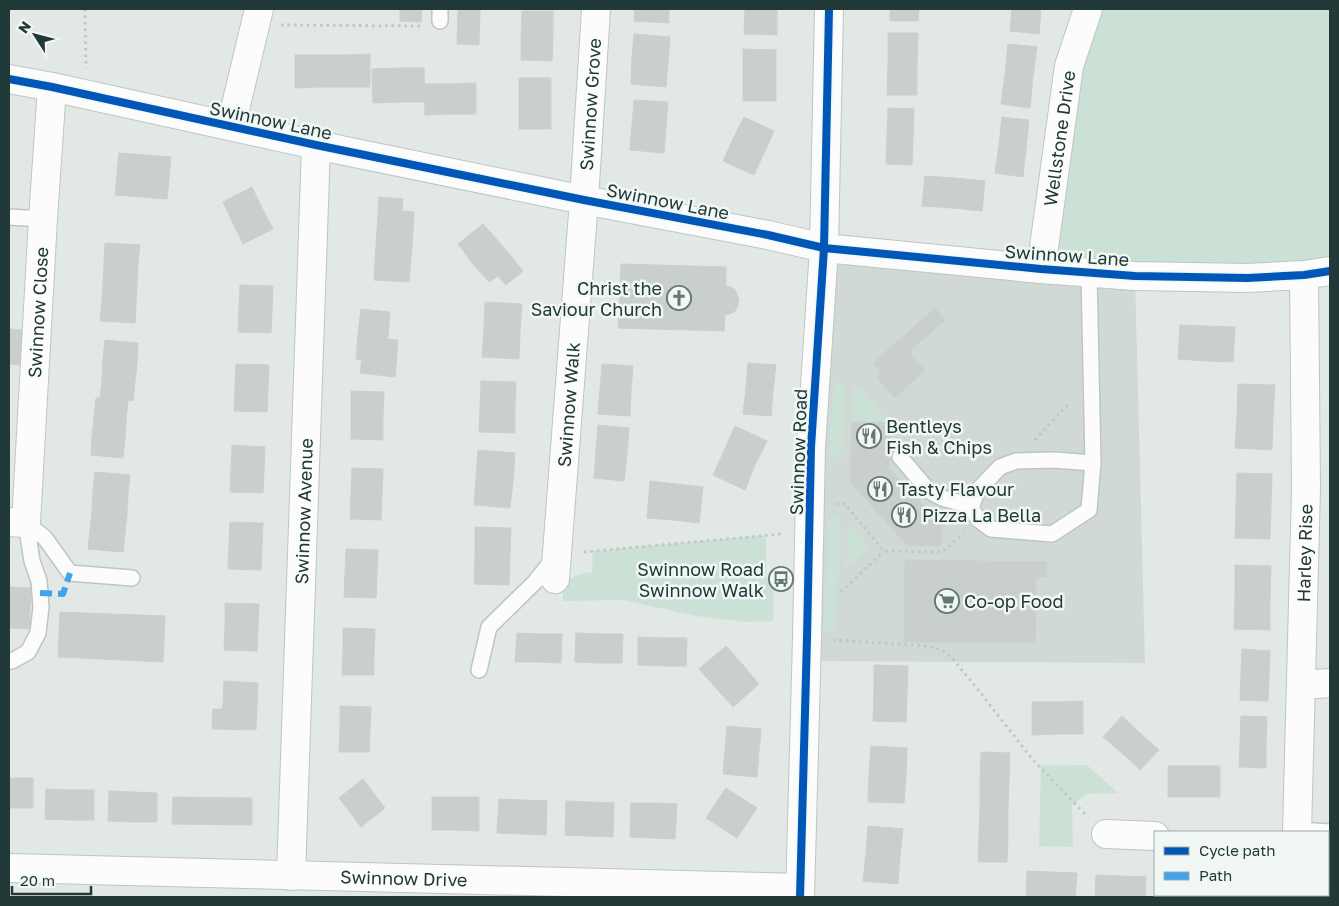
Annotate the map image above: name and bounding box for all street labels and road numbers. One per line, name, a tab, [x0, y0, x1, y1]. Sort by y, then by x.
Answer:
street label: Swinnow Grove	[575, 37, 605, 171]
street label: Wellstone Drive	[1039, 69, 1079, 207]
street label: Swinnow Lane	[208, 96, 334, 144]
street label: Swinnow Lane	[605, 178, 731, 224]
street label: Swinnow Lane	[1004, 240, 1130, 270]
street label: Swinnow Close	[23, 246, 52, 379]
street label: Swinnow Walk	[553, 341, 584, 468]
street label: Swinnow Road	[785, 388, 811, 516]
street label: Swinnow Avenue	[290, 438, 317, 585]
street label: Harley Rise	[1292, 504, 1317, 602]
street label: Swinnow Drive	[340, 865, 468, 891]

